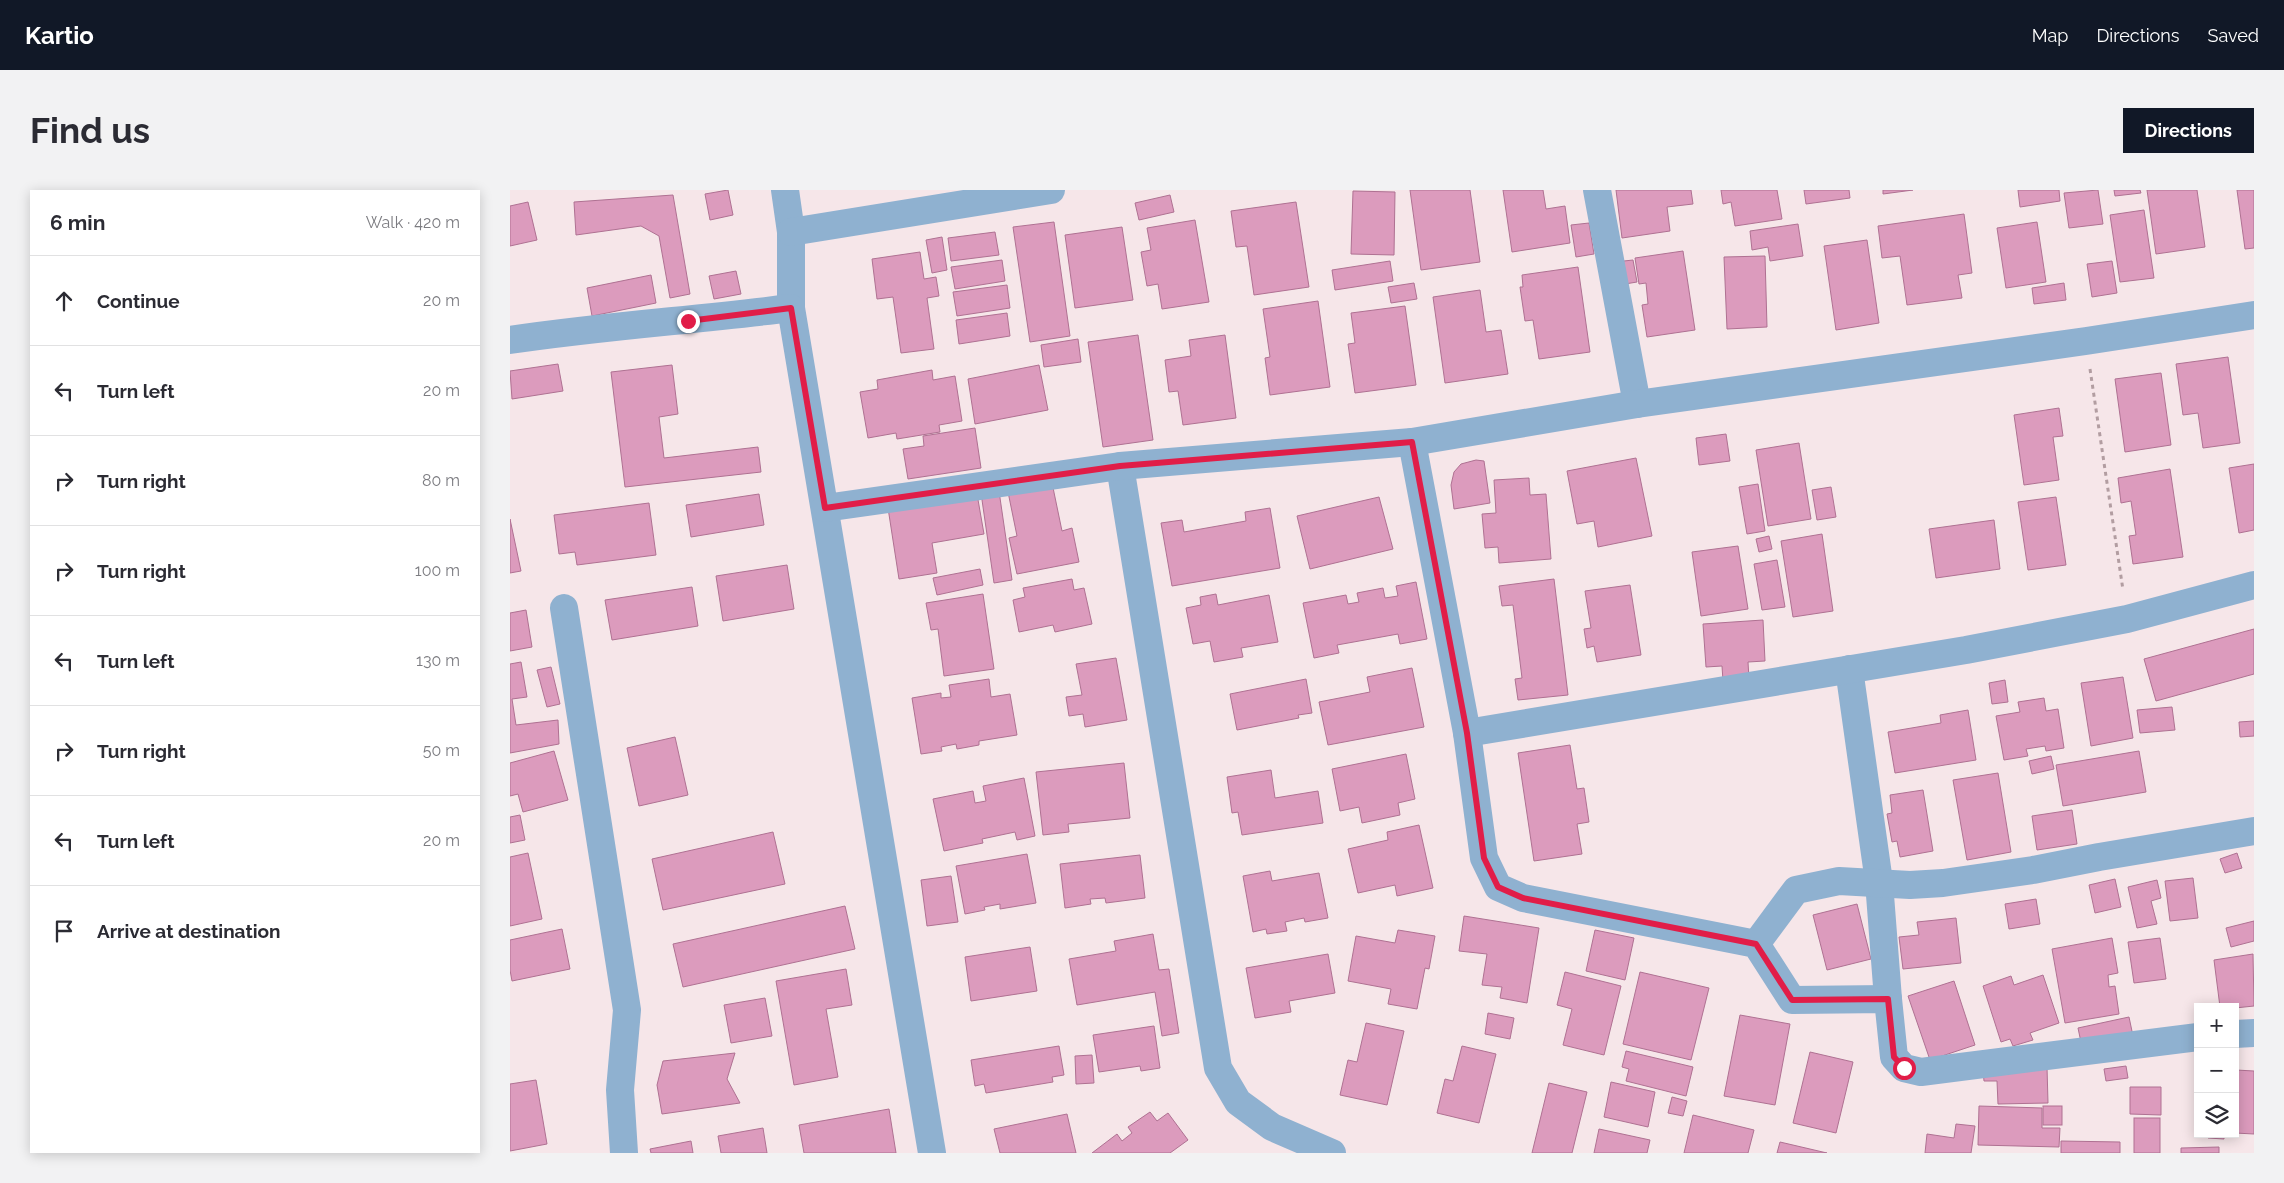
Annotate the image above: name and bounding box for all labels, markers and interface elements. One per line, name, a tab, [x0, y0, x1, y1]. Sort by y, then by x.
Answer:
text: Kartio	[25, 21, 94, 50]
text: Map	[2032, 25, 2068, 46]
text: Directions	[2096, 25, 2180, 46]
text: Saved	[2208, 25, 2259, 46]
button: Directions	[2123, 108, 2254, 153]
text: Find us	[30, 110, 150, 151]
text: 6 min	[50, 210, 105, 235]
text: Walk · 420 m	[366, 213, 460, 232]
icon: ahead	[50, 287, 78, 315]
text: Continue	[97, 290, 180, 312]
text: 20 m	[423, 291, 460, 310]
route end	[677, 310, 700, 333]
icon: left	[50, 377, 78, 405]
text: Turn left	[97, 380, 174, 402]
text: 20 m	[423, 381, 460, 400]
icon: right	[50, 467, 78, 495]
text: Turn right	[97, 470, 186, 492]
text: 80 m	[422, 471, 460, 490]
icon: right	[50, 557, 78, 585]
text: Turn right	[97, 560, 186, 582]
text: 100 m	[415, 561, 460, 580]
icon: left	[50, 647, 78, 675]
text: Turn left	[97, 650, 174, 672]
text: 130 m	[416, 651, 460, 670]
icon: right	[50, 737, 78, 765]
text: Turn right	[97, 740, 186, 762]
text: 50 m	[423, 741, 460, 760]
icon: left	[50, 827, 78, 855]
text: Turn left	[97, 830, 174, 852]
text: 20 m	[423, 831, 460, 850]
icon: arrive	[50, 917, 78, 945]
text: Arrive at destination	[97, 920, 281, 942]
map controls	[2194, 1003, 2239, 1138]
button: +	[2194, 1003, 2239, 1048]
button: −	[2194, 1048, 2239, 1093]
route start	[1893, 1057, 1916, 1080]
button: layers	[2194, 1093, 2239, 1138]

